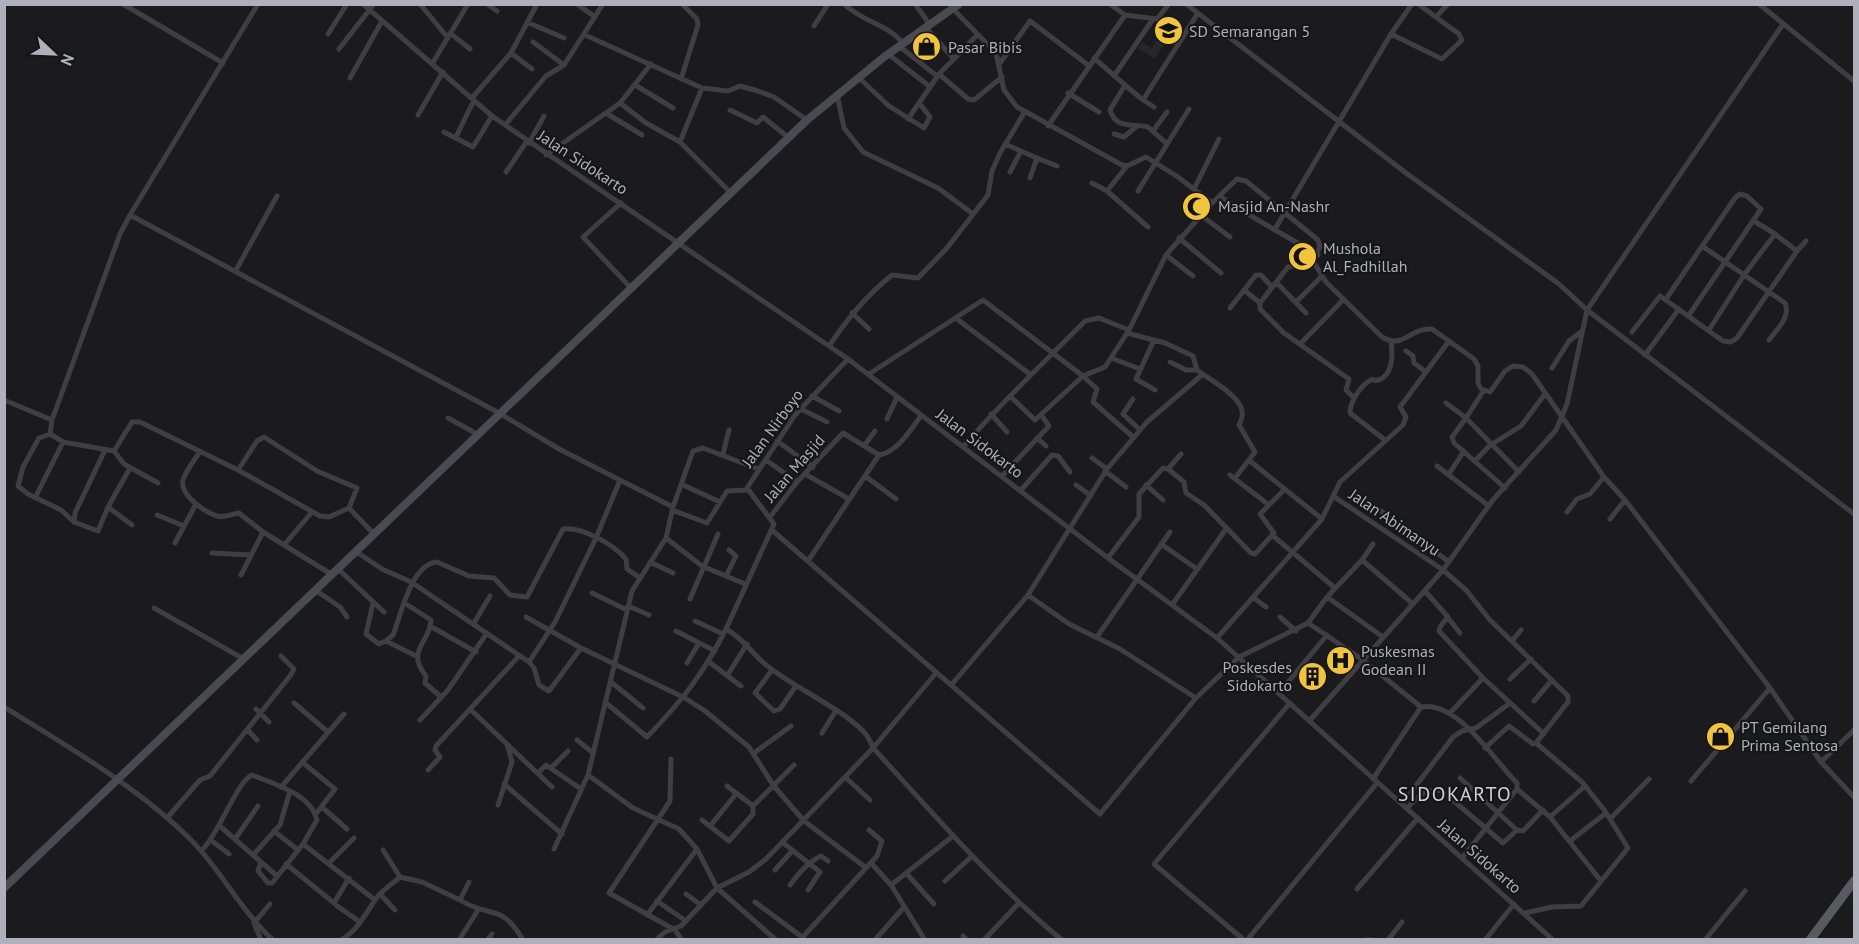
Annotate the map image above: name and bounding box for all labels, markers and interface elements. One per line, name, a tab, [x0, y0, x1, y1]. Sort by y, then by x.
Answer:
school or university icon: SD Semarangan 5	[1152, 15, 1184, 47]
place label: SD Semarangan 5	[1189, 21, 1310, 41]
north arrow	[24, 24, 84, 84]
shop icon: Pasar Bibis	[911, 31, 943, 63]
place label: Pasar Bibis	[948, 37, 1022, 57]
text: N	[57, 51, 79, 69]
street label: Jalan Sidokarto	[533, 125, 632, 199]
mosque icon: Masjid An-Nashr	[1181, 190, 1213, 222]
place label: Masjid An-Nashr	[1218, 196, 1330, 216]
place label: Mushola Al_Fadhillah	[1323, 238, 1407, 276]
mosque icon: Mushola Al_Fadhillah	[1286, 241, 1318, 273]
street label: Jalan Nirboyo	[736, 385, 807, 472]
street label: Jalan Sidokarto	[932, 403, 1027, 482]
street label: Jalan Masjid	[759, 430, 829, 507]
street label: Jalan Abimanyu	[1345, 484, 1444, 560]
place label: Puskesmas Godean II	[1361, 641, 1435, 679]
hospital icon: Puskesmas Godean II	[1324, 644, 1356, 676]
place label: Poskesdes Sidokarto	[1223, 657, 1292, 695]
building icon: Poskesdes Sidokarto	[1297, 660, 1329, 692]
place label: PT Gemilang Prima Sentosa	[1741, 717, 1838, 755]
shop icon: PT Gemilang Prima Sentosa	[1704, 720, 1736, 752]
district label: SIDOKARTO	[1398, 781, 1512, 807]
street label: Jalan Sidokarto	[1434, 814, 1526, 898]

